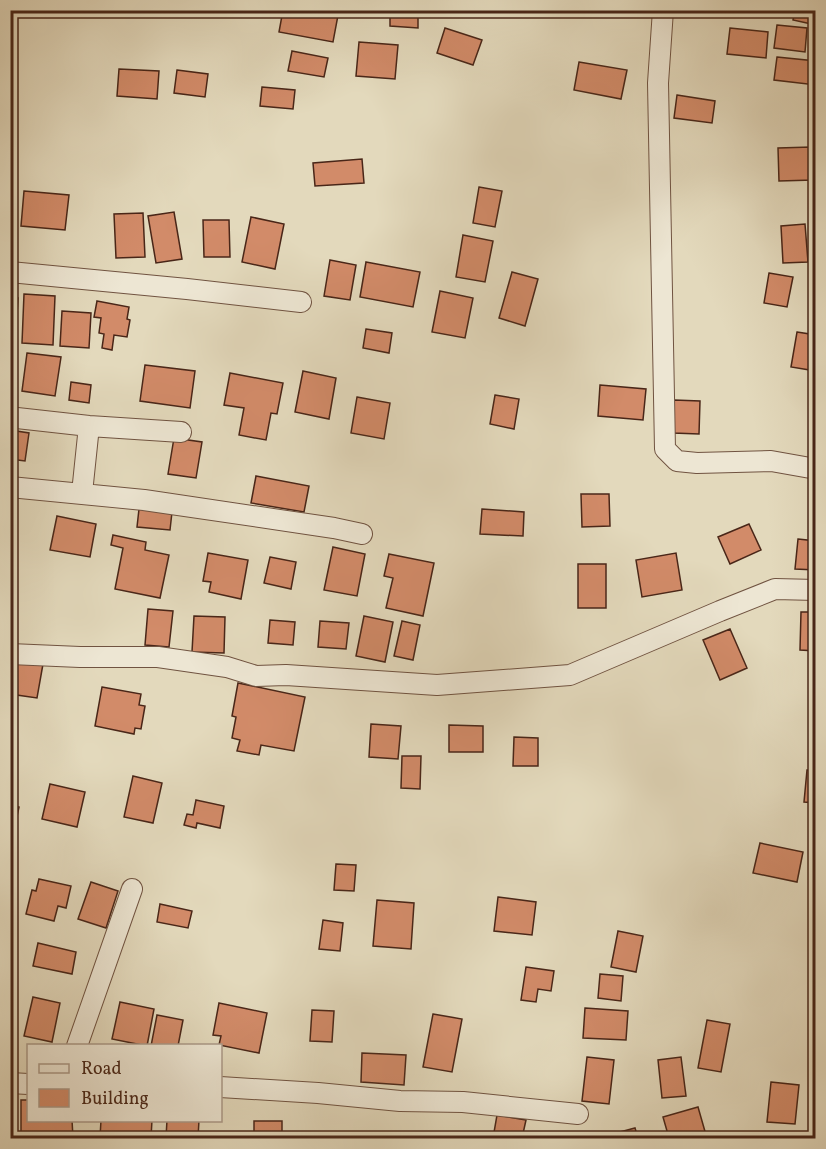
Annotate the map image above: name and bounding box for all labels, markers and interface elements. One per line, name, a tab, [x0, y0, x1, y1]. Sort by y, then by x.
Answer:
legend	[27, 1044, 222, 1122]
text: Road	[81, 1057, 122, 1082]
text: Building	[81, 1087, 149, 1112]

